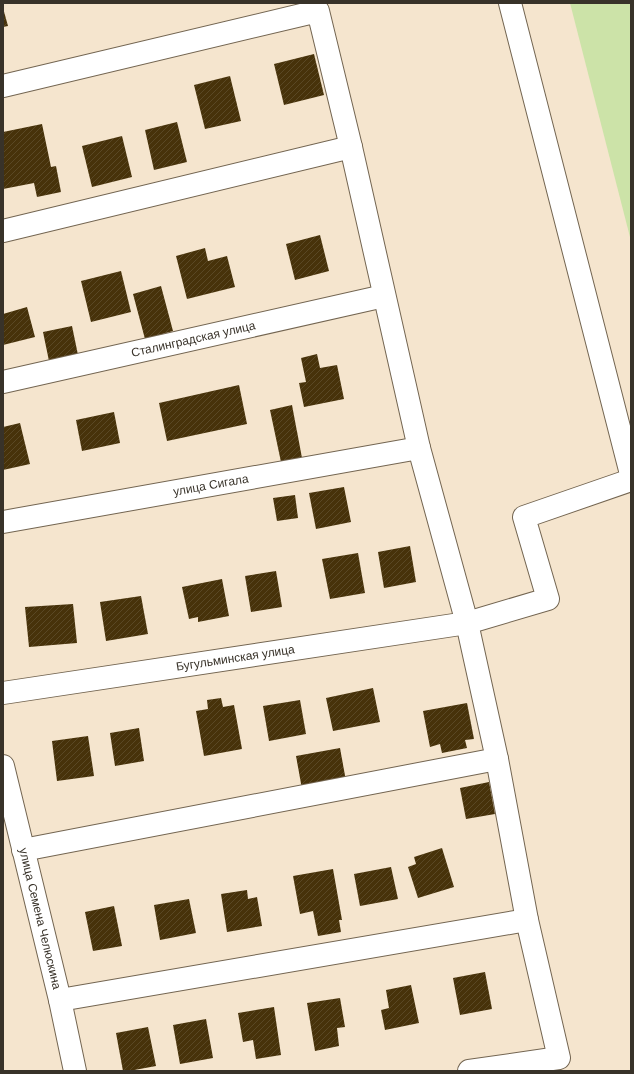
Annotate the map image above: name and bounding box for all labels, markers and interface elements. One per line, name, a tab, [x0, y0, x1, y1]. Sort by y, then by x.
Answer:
street label: Сталинградская улица	[130, 318, 257, 360]
street label: улица Сигала	[172, 471, 250, 499]
street label: Бугульминская улица	[175, 642, 296, 674]
street label: улица Семена Челюскина	[16, 846, 64, 991]

